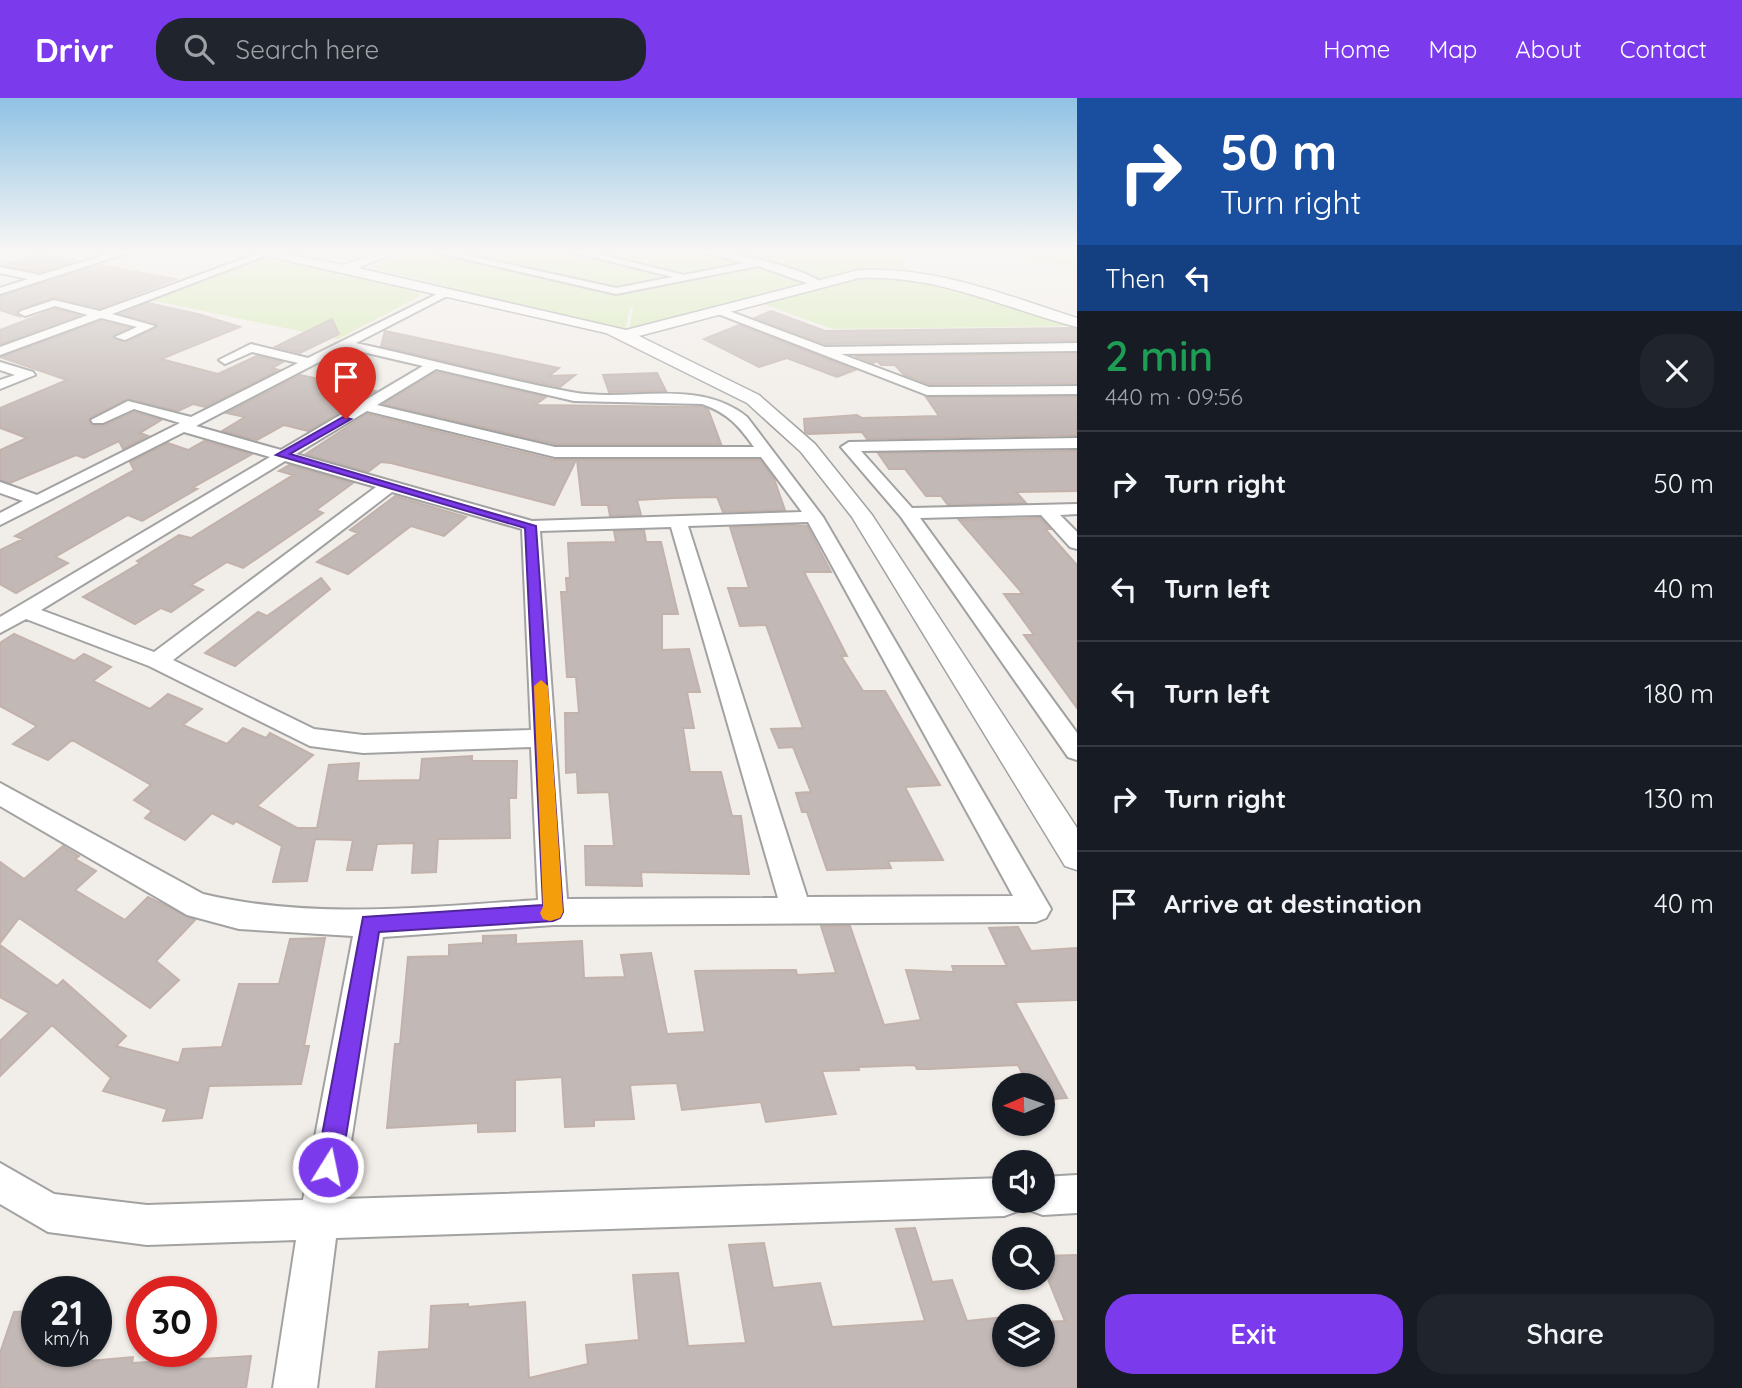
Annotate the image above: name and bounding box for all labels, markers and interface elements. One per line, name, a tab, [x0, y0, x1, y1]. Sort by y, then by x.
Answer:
search box	[156, 18, 646, 81]
text: Drivr	[35, 29, 114, 70]
icon: search	[180, 30, 218, 68]
text: Search here	[236, 33, 379, 66]
text: Home	[1323, 34, 1390, 64]
text: Map	[1428, 34, 1477, 64]
text: About	[1515, 34, 1582, 64]
text: Contact	[1620, 34, 1707, 64]
text: 50 m	[1220, 121, 1337, 182]
icon: right	[1105, 126, 1196, 217]
text: Turn right	[1220, 182, 1361, 222]
icon: left	[1179, 259, 1217, 297]
text: Then	[1105, 262, 1165, 295]
text: 2 min	[1105, 329, 1213, 382]
button: close	[1640, 334, 1714, 408]
pin	[316, 347, 376, 419]
icon: arrive	[327, 358, 365, 396]
text: 440 m · 09:56	[1105, 382, 1243, 411]
icon: right	[1105, 465, 1143, 503]
text: Turn right	[1164, 467, 1286, 500]
text: 50 m	[1654, 467, 1714, 500]
icon: left	[1105, 570, 1143, 608]
text: Turn left	[1164, 572, 1271, 605]
text: 40 m	[1654, 572, 1714, 605]
icon: left	[1105, 675, 1143, 713]
text: Turn left	[1164, 677, 1271, 710]
text: 180 m	[1644, 677, 1714, 710]
icon: right	[1105, 780, 1143, 818]
text: Turn right	[1164, 782, 1286, 815]
text: 130 m	[1644, 782, 1714, 815]
icon: arrive	[1105, 885, 1143, 923]
text: Arrive at destination	[1164, 887, 1422, 920]
text: 40 m	[1654, 887, 1714, 920]
north arrow	[992, 1073, 1055, 1136]
map controls	[992, 1073, 1055, 1367]
position arrow	[291, 1130, 365, 1204]
button: sound	[992, 1150, 1055, 1213]
button: search	[992, 1227, 1055, 1290]
speed limit sign: 30	[126, 1276, 217, 1367]
text: 21	[50, 1290, 83, 1334]
button: Exit	[1105, 1294, 1403, 1374]
button: Share	[1417, 1294, 1714, 1374]
button: layers	[992, 1304, 1055, 1367]
text: km/h	[44, 1327, 89, 1350]

